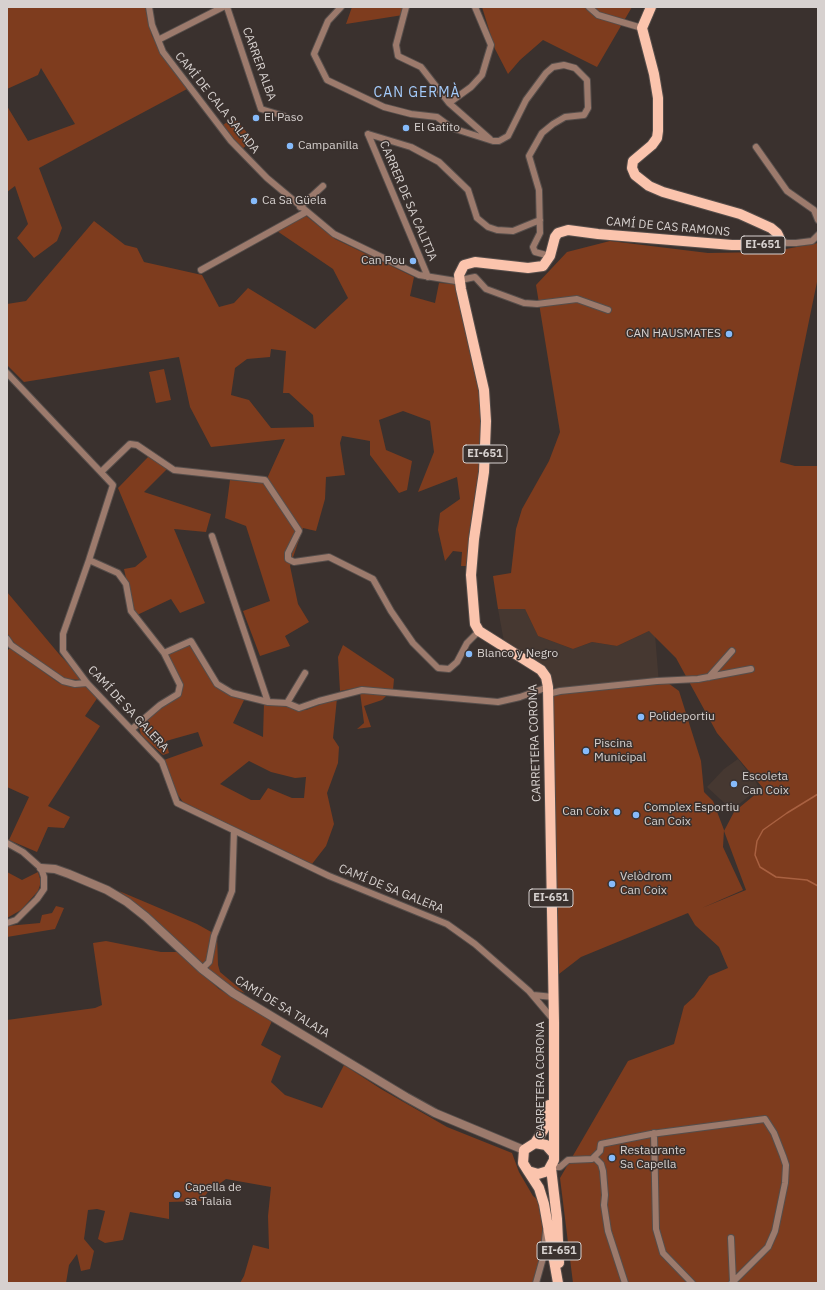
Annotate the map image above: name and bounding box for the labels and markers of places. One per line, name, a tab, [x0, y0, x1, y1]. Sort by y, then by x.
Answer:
place label: El Paso	[264, 111, 303, 125]
marker: El Paso	[251, 113, 261, 123]
place label: El Gatito	[414, 121, 460, 135]
marker: El Gatito	[401, 123, 411, 133]
place label: Campanilla	[298, 139, 358, 153]
marker: Campanilla	[285, 141, 295, 151]
place label: Ca Sa Güela	[262, 194, 326, 208]
marker: Ca Sa Güela	[249, 196, 259, 206]
place label: Can Pou	[361, 254, 405, 268]
marker: Can Pou	[408, 256, 418, 266]
place label: CAN HAUSMATES	[626, 327, 721, 341]
marker: CAN HAUSMATES	[724, 329, 734, 339]
place label: Blanco y Negro	[477, 647, 558, 661]
marker: Blanco y Negro	[464, 649, 474, 659]
place label: Polideportiu	[649, 710, 715, 724]
marker: Polideportiu	[636, 712, 646, 722]
place label: Piscina Municipal	[594, 737, 646, 765]
marker: Piscina Municipal	[581, 746, 591, 756]
place label: Escoleta Can Coix	[742, 770, 789, 798]
marker: Escoleta Can Coix	[729, 779, 739, 789]
place label: Complex Esportiu Can Coix	[644, 801, 739, 829]
place label: Can Coix	[562, 805, 609, 819]
marker: Can Coix	[612, 807, 622, 817]
marker: Complex Esportiu Can Coix	[631, 810, 641, 820]
place label: Velòdrom Can Coix	[620, 870, 672, 898]
marker: Velòdrom Can Coix	[607, 879, 617, 889]
place label: Restaurante Sa Capella	[620, 1144, 686, 1172]
marker: Restaurante Sa Capella	[607, 1153, 617, 1163]
place label: Capella de sa Talaia	[185, 1181, 242, 1209]
marker: Capella de sa Talaia	[172, 1190, 182, 1200]

